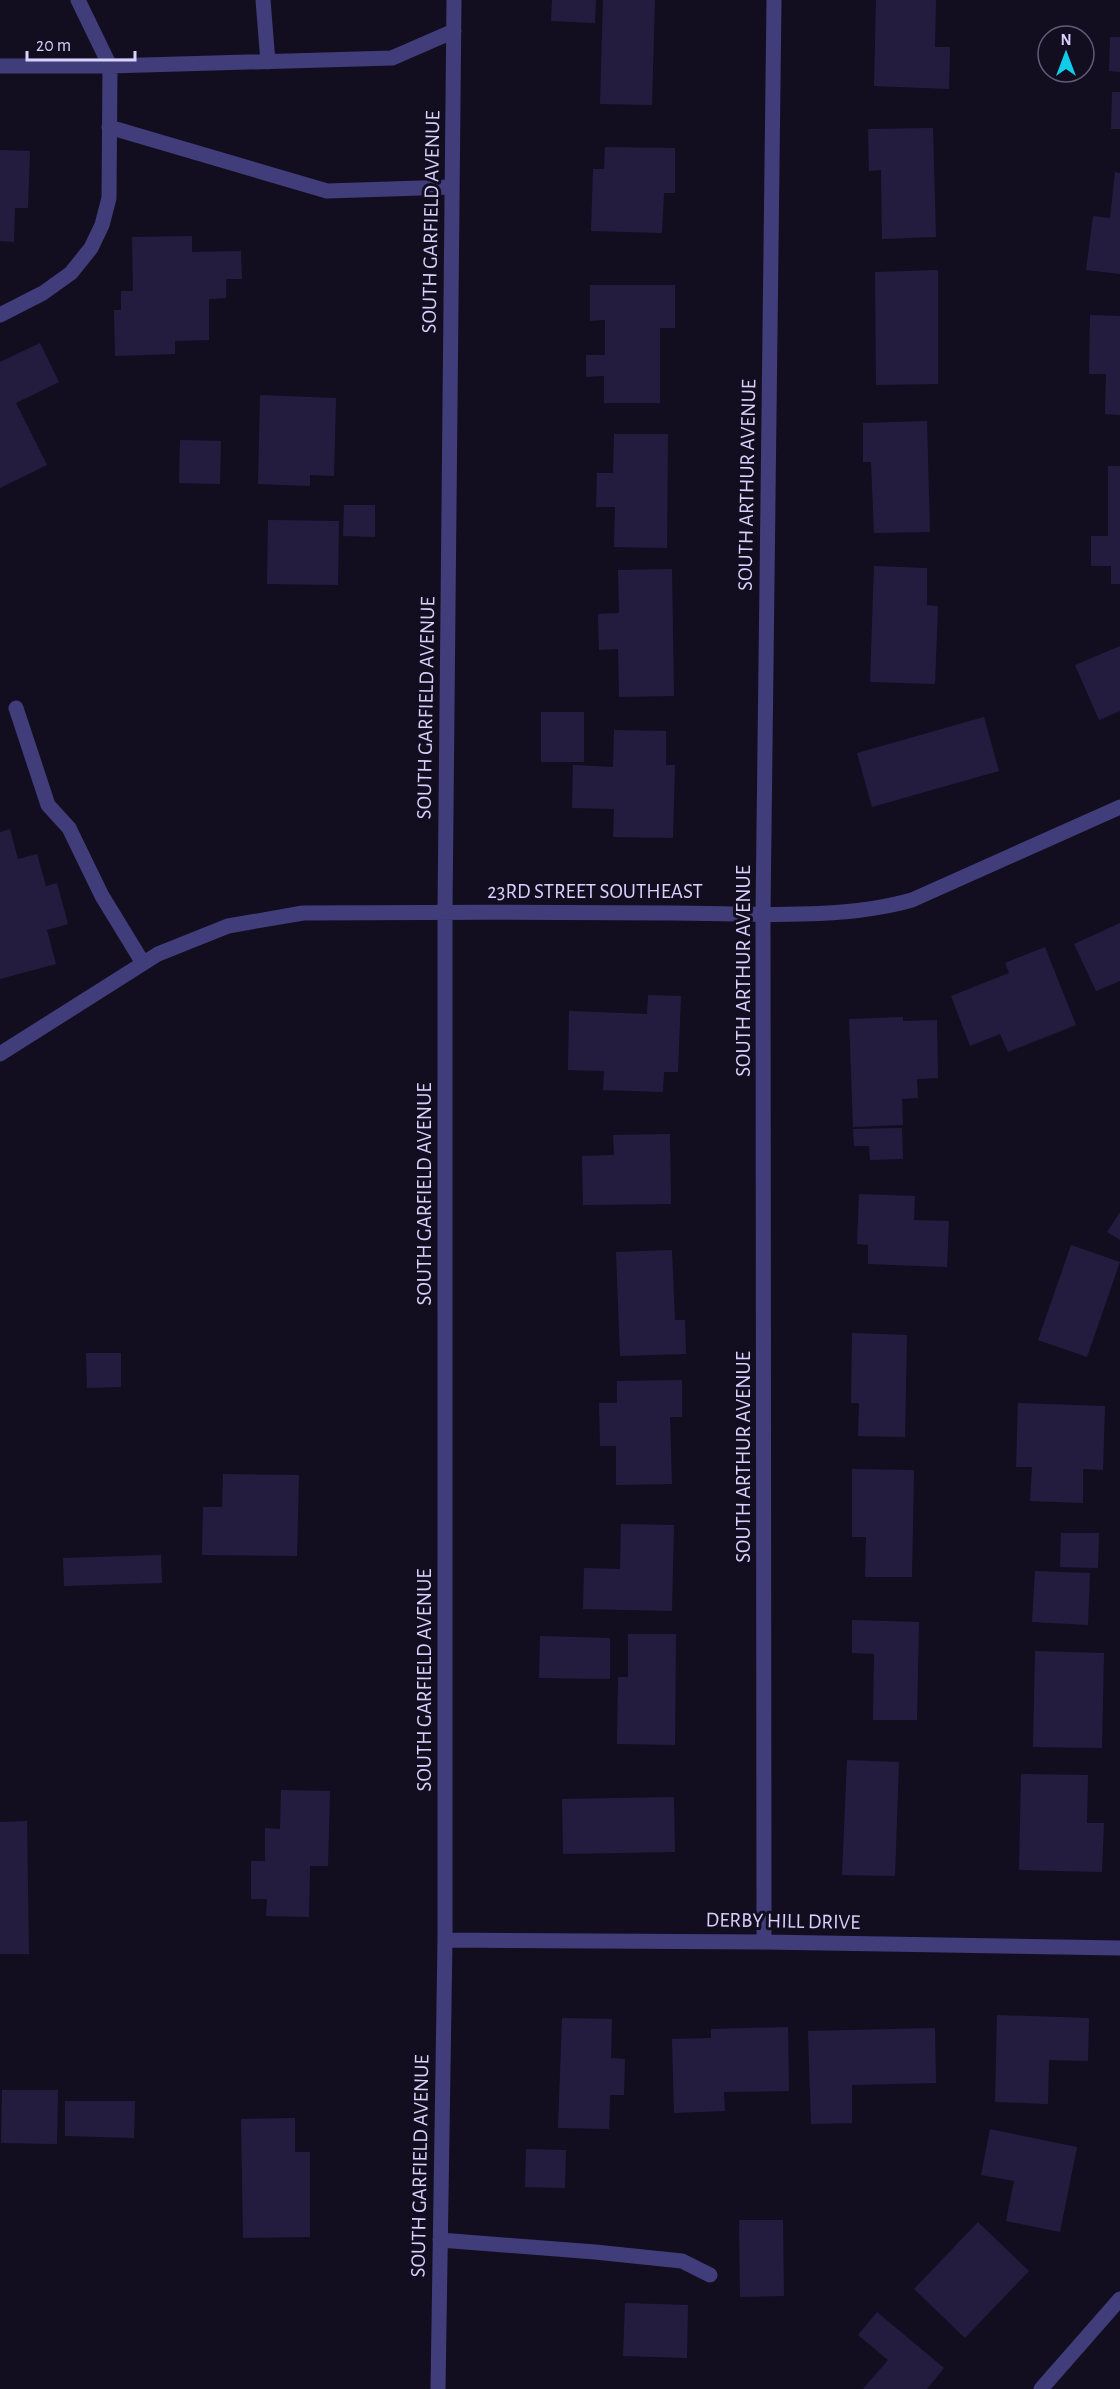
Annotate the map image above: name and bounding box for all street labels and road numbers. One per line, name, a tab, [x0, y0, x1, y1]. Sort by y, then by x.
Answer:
street label: SOUTH GARFIELD AVENUE	[419, 110, 443, 334]
street label: SOUTH ARTHUR AVENUE	[735, 379, 759, 591]
street label: SOUTH GARFIELD AVENUE	[414, 596, 438, 820]
street label: SOUTH ARTHUR AVENUE	[733, 865, 754, 1077]
street label: 23RD STREET SOUTHEAST	[487, 881, 703, 902]
street label: SOUTH GARFIELD AVENUE	[414, 1083, 435, 1305]
street label: SOUTH ARTHUR AVENUE	[733, 1351, 754, 1563]
street label: SOUTH GARFIELD AVENUE	[414, 1569, 435, 1791]
street label: DERBY HILL DRIVE	[706, 1909, 860, 1933]
street label: SOUTH GARFIELD AVENUE	[408, 2054, 432, 2278]

